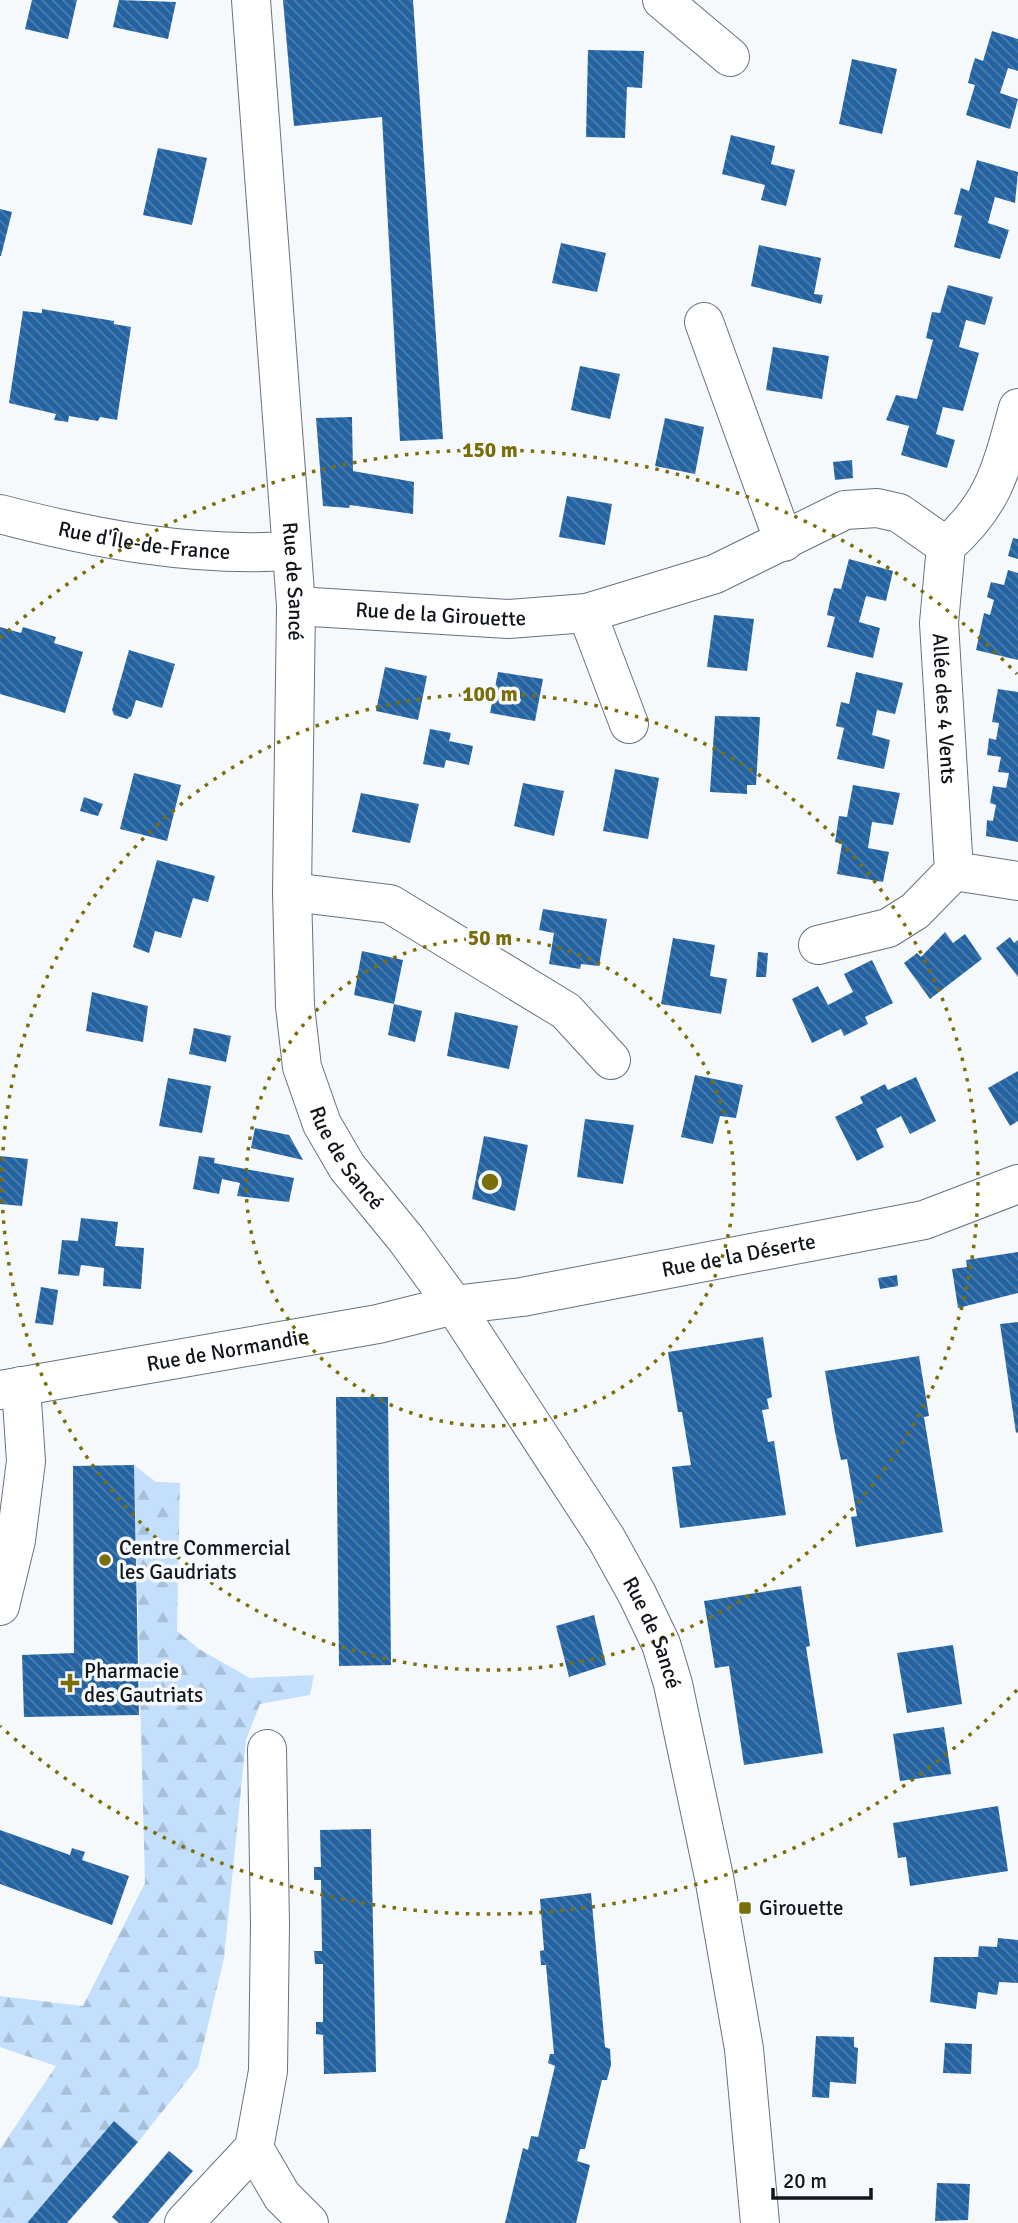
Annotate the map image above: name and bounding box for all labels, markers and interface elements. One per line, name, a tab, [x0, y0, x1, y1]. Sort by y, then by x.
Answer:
text: 150 m	[462, 437, 518, 463]
street label: Rue d'Île-de-France	[56, 516, 231, 565]
street label: Rue de Sancé	[277, 521, 309, 641]
street label: Rue de la Girouette	[355, 597, 527, 632]
street label: Allée des 4 Vents	[927, 632, 962, 785]
text: 100 m	[462, 681, 518, 707]
text: 50 m	[468, 925, 512, 951]
street label: Rue de Sancé	[304, 1103, 390, 1215]
centre of rings	[478, 1170, 502, 1194]
street label: Rue de la Déserte	[659, 1228, 818, 1283]
street label: Rue de Normandie	[144, 1323, 311, 1377]
place label: Centre Commercial les Gaudriats	[119, 1535, 291, 1585]
marker: Centre Commercial les Gaudriats	[97, 1552, 113, 1568]
street label: Rue de Sancé	[617, 1572, 687, 1692]
place label: Pharmacie des Gautriats	[84, 1658, 203, 1708]
marker: Pharmacie des Gautriats	[62, 1675, 78, 1691]
place label: Girouette	[759, 1895, 843, 1921]
marker: Girouette	[737, 1900, 753, 1916]
scale bar	[773, 2156, 871, 2200]
text: 20 m	[783, 2168, 827, 2194]

